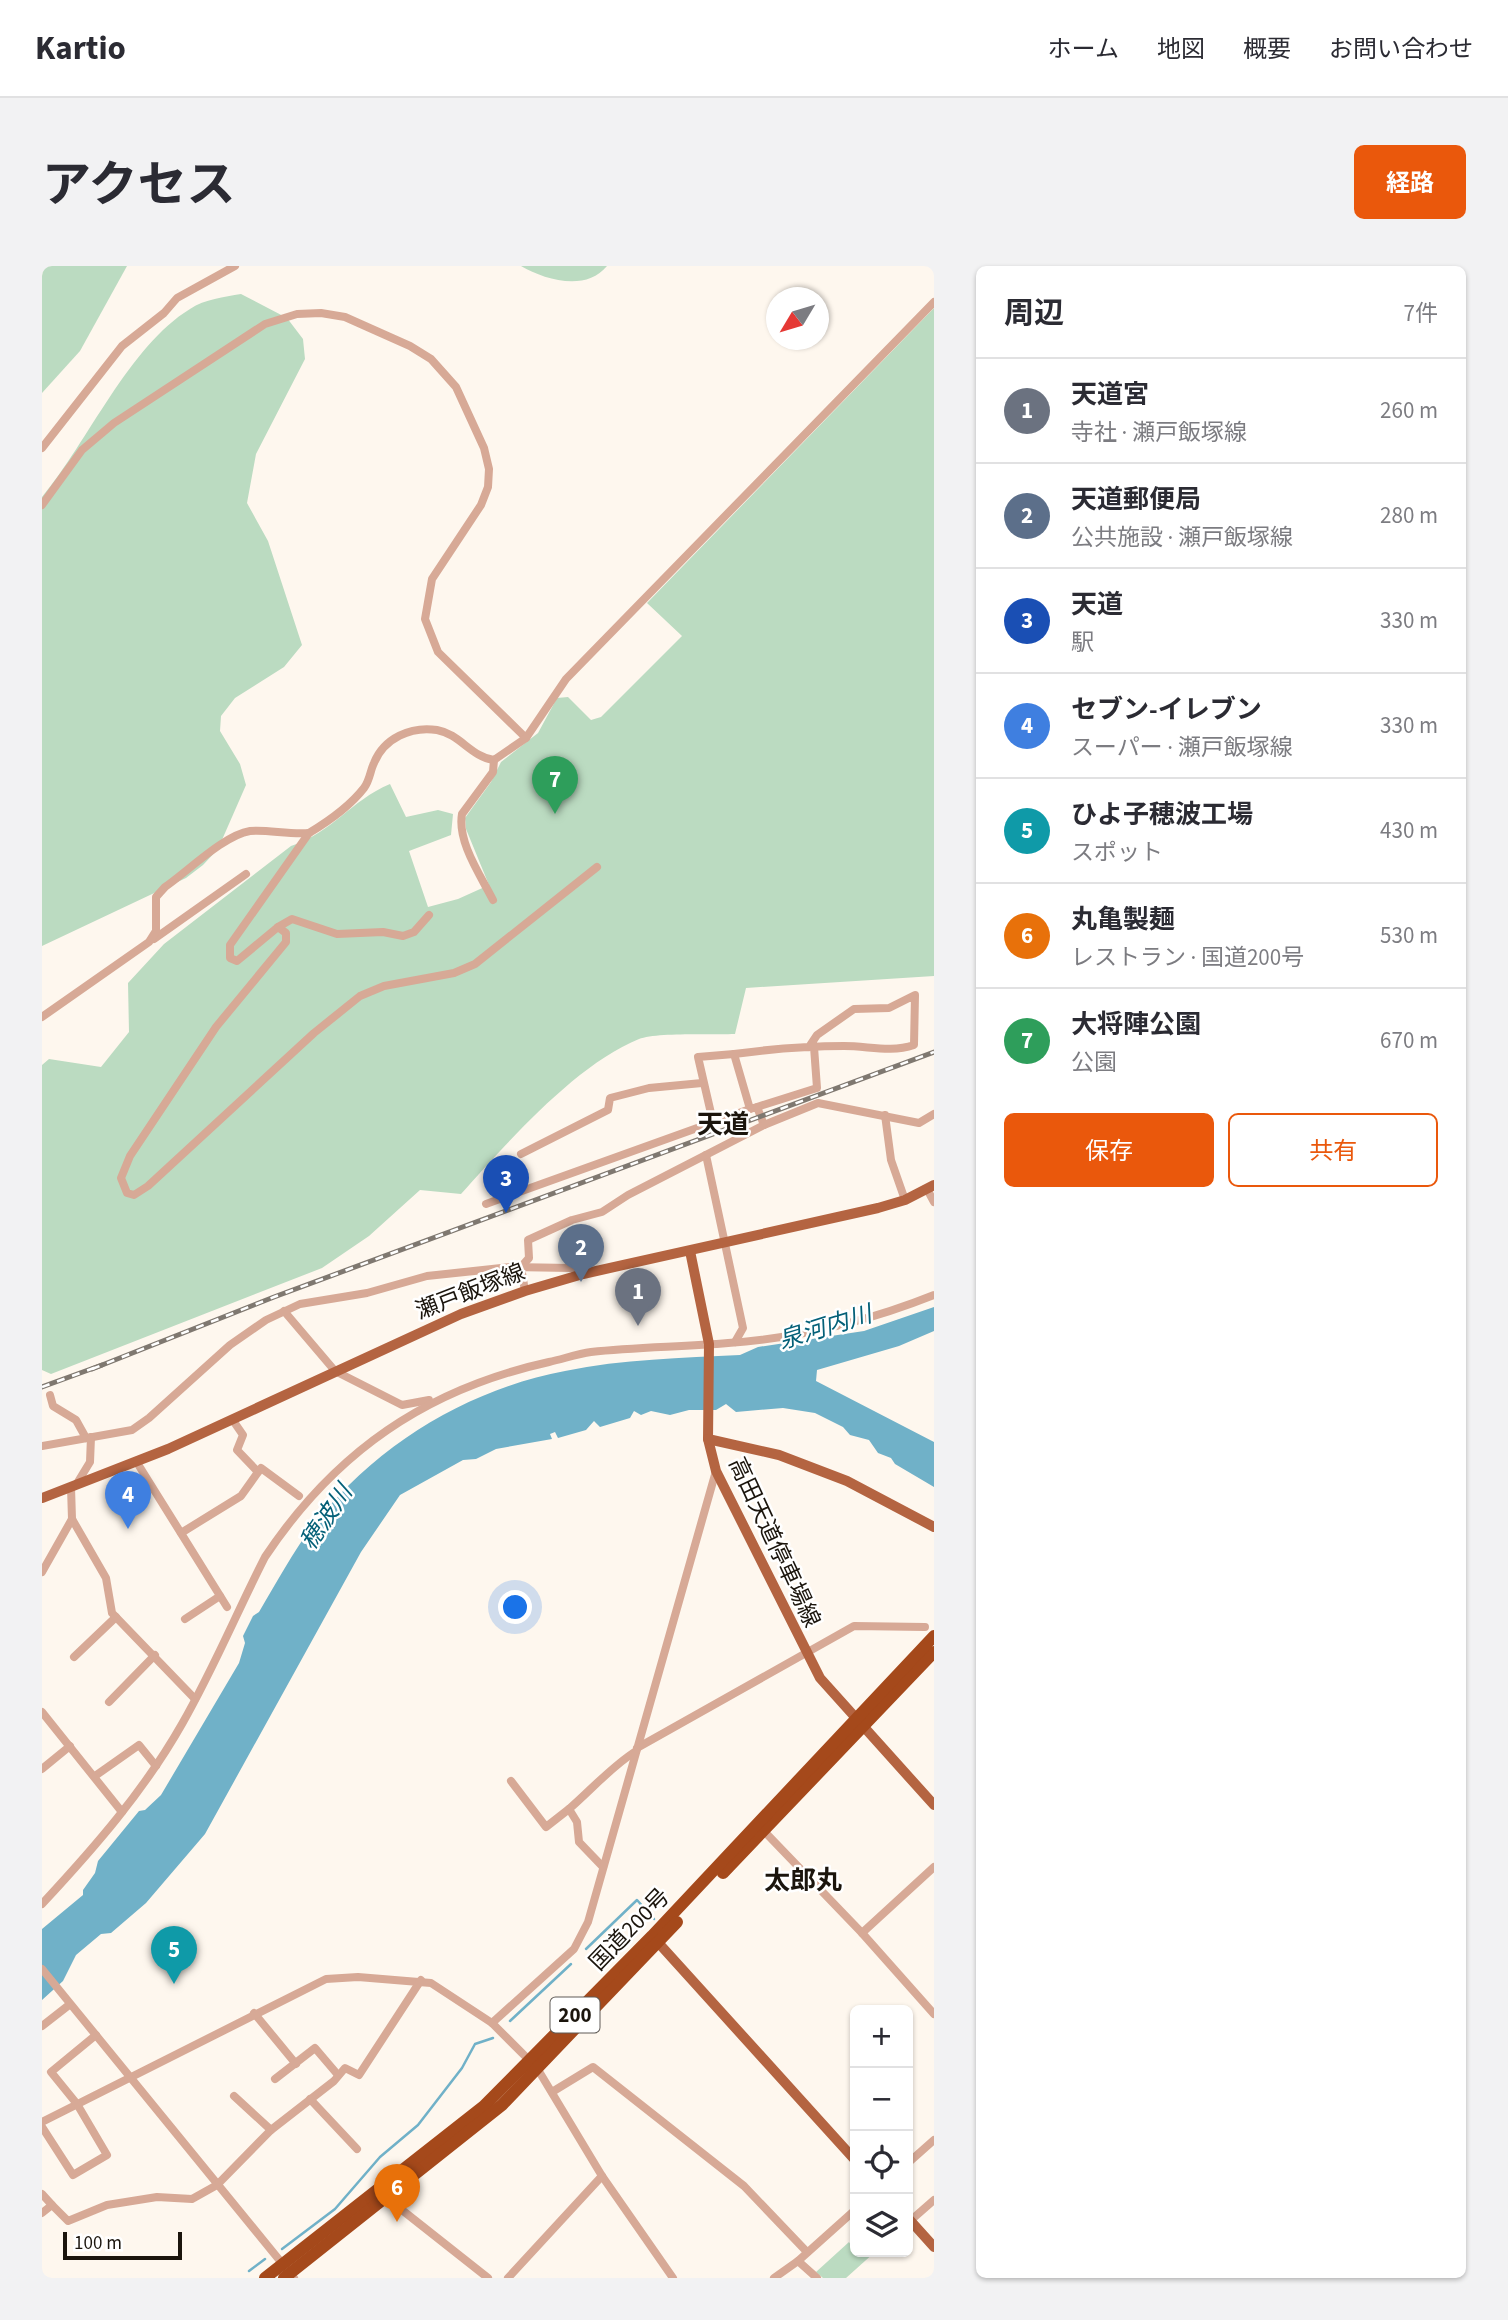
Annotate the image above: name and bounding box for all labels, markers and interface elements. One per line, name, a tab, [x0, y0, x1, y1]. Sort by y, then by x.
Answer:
text: Kartio	[35, 25, 126, 72]
text: ホーム	[1048, 32, 1119, 67]
text: 地図	[1157, 32, 1205, 67]
text: 概要	[1243, 32, 1291, 67]
text: お問い合わせ	[1329, 32, 1473, 67]
button: 経路	[1354, 145, 1466, 219]
text: アクセス	[42, 151, 236, 221]
north arrow	[766, 287, 829, 350]
text: 周辺	[1004, 292, 1064, 335]
text: 7件	[1404, 297, 1438, 330]
text: 天道宮	[1071, 376, 1149, 413]
text: 1	[1021, 394, 1033, 427]
text: 260 m	[1380, 394, 1438, 427]
text: 寺社 · 瀬戸飯塚線	[1071, 416, 1247, 449]
text: 天道郵便局	[1071, 481, 1201, 518]
text: 2	[1021, 499, 1033, 532]
text: 280 m	[1380, 499, 1438, 532]
text: 公共施設 · 瀬戸飯塚線	[1071, 521, 1293, 554]
text: 天道	[1071, 586, 1123, 623]
text: 3	[1021, 604, 1033, 637]
text: 330 m	[1380, 604, 1438, 637]
text: 駅	[1071, 626, 1094, 659]
text: セブン-イレブン	[1071, 691, 1262, 728]
text: 4	[1021, 709, 1033, 742]
text: 330 m	[1380, 709, 1438, 742]
text: スーパー · 瀬戸飯塚線	[1071, 731, 1293, 764]
pin: 7	[532, 756, 578, 814]
text: ひよ子穂波工場	[1071, 796, 1253, 833]
text: 5	[1021, 814, 1033, 847]
text: 430 m	[1380, 814, 1438, 847]
text: スポット	[1071, 836, 1163, 869]
text: 丸亀製麺	[1071, 901, 1175, 938]
text: 6	[1021, 919, 1033, 952]
text: 530 m	[1380, 919, 1438, 952]
text: レストラン · 国道200号	[1071, 941, 1304, 974]
text: 大将陣公園	[1071, 1006, 1201, 1043]
text: 7	[1021, 1024, 1033, 1057]
text: 670 m	[1380, 1024, 1438, 1057]
text: 公園	[1071, 1046, 1117, 1079]
district label: 天道	[697, 1106, 749, 1143]
button: 保存	[1004, 1113, 1214, 1187]
button: 共有	[1228, 1113, 1438, 1187]
pin: 3	[483, 1155, 529, 1213]
pin: 2	[558, 1224, 604, 1282]
street label: 瀬戸飯塚線	[411, 1255, 530, 1327]
pin: 1	[615, 1268, 661, 1326]
water label: 泉河内川	[774, 1296, 879, 1358]
street label: 高田天道停車場線	[721, 1452, 828, 1633]
pin: 4	[105, 1471, 151, 1529]
water label: 穂波川	[292, 1475, 363, 1557]
your location	[498, 1590, 532, 1624]
district label: 太郎丸	[764, 1862, 842, 1899]
street label: 国道200号	[582, 1881, 677, 1978]
pin: 5	[151, 1926, 197, 1984]
road number: 200	[550, 1998, 600, 2032]
map controls	[850, 2005, 913, 2257]
button: +	[850, 2005, 913, 2068]
button: −	[850, 2068, 913, 2131]
button: locate	[850, 2131, 913, 2194]
pin: 6	[374, 2164, 420, 2222]
button: layers	[850, 2194, 913, 2257]
scale bar	[63, 2229, 182, 2261]
text: 100 m	[74, 2230, 122, 2257]

